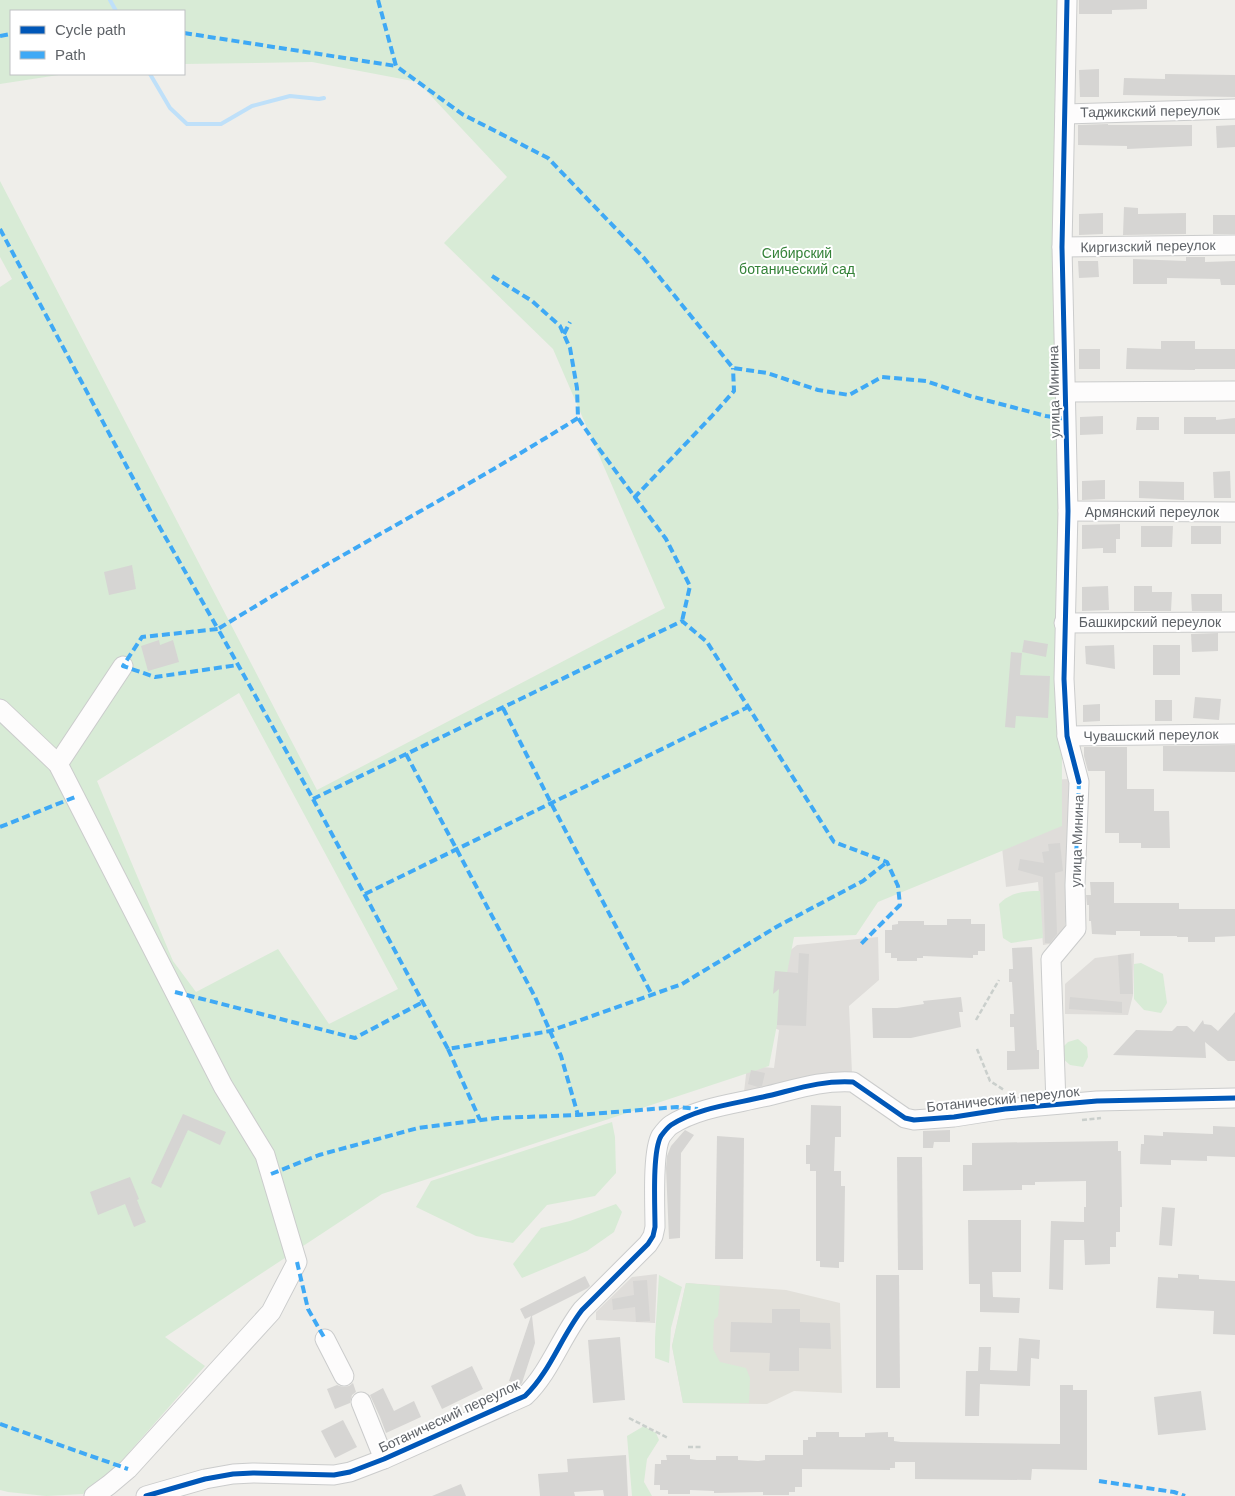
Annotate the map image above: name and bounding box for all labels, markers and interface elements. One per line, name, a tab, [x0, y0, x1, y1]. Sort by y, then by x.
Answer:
legend	[10, 10, 185, 75]
text: Cycle path	[55, 21, 126, 38]
text: Path	[55, 46, 86, 63]
street label: Таджикский переулок	[1080, 102, 1221, 120]
street label: Киргизский переулок	[1080, 237, 1217, 255]
park label: Сибирский ботанический сад	[739, 245, 855, 277]
street label: улица Минина	[1045, 345, 1063, 439]
street label: Армянский переулок	[1085, 504, 1220, 520]
street label: Башкирский переулок	[1079, 614, 1222, 630]
street label: Чувашский переулок	[1083, 726, 1220, 744]
street label: улица Минина	[1067, 794, 1087, 888]
street label: Ботанический переулок	[926, 1083, 1081, 1115]
street label: Ботанический переулок	[376, 1376, 523, 1456]

